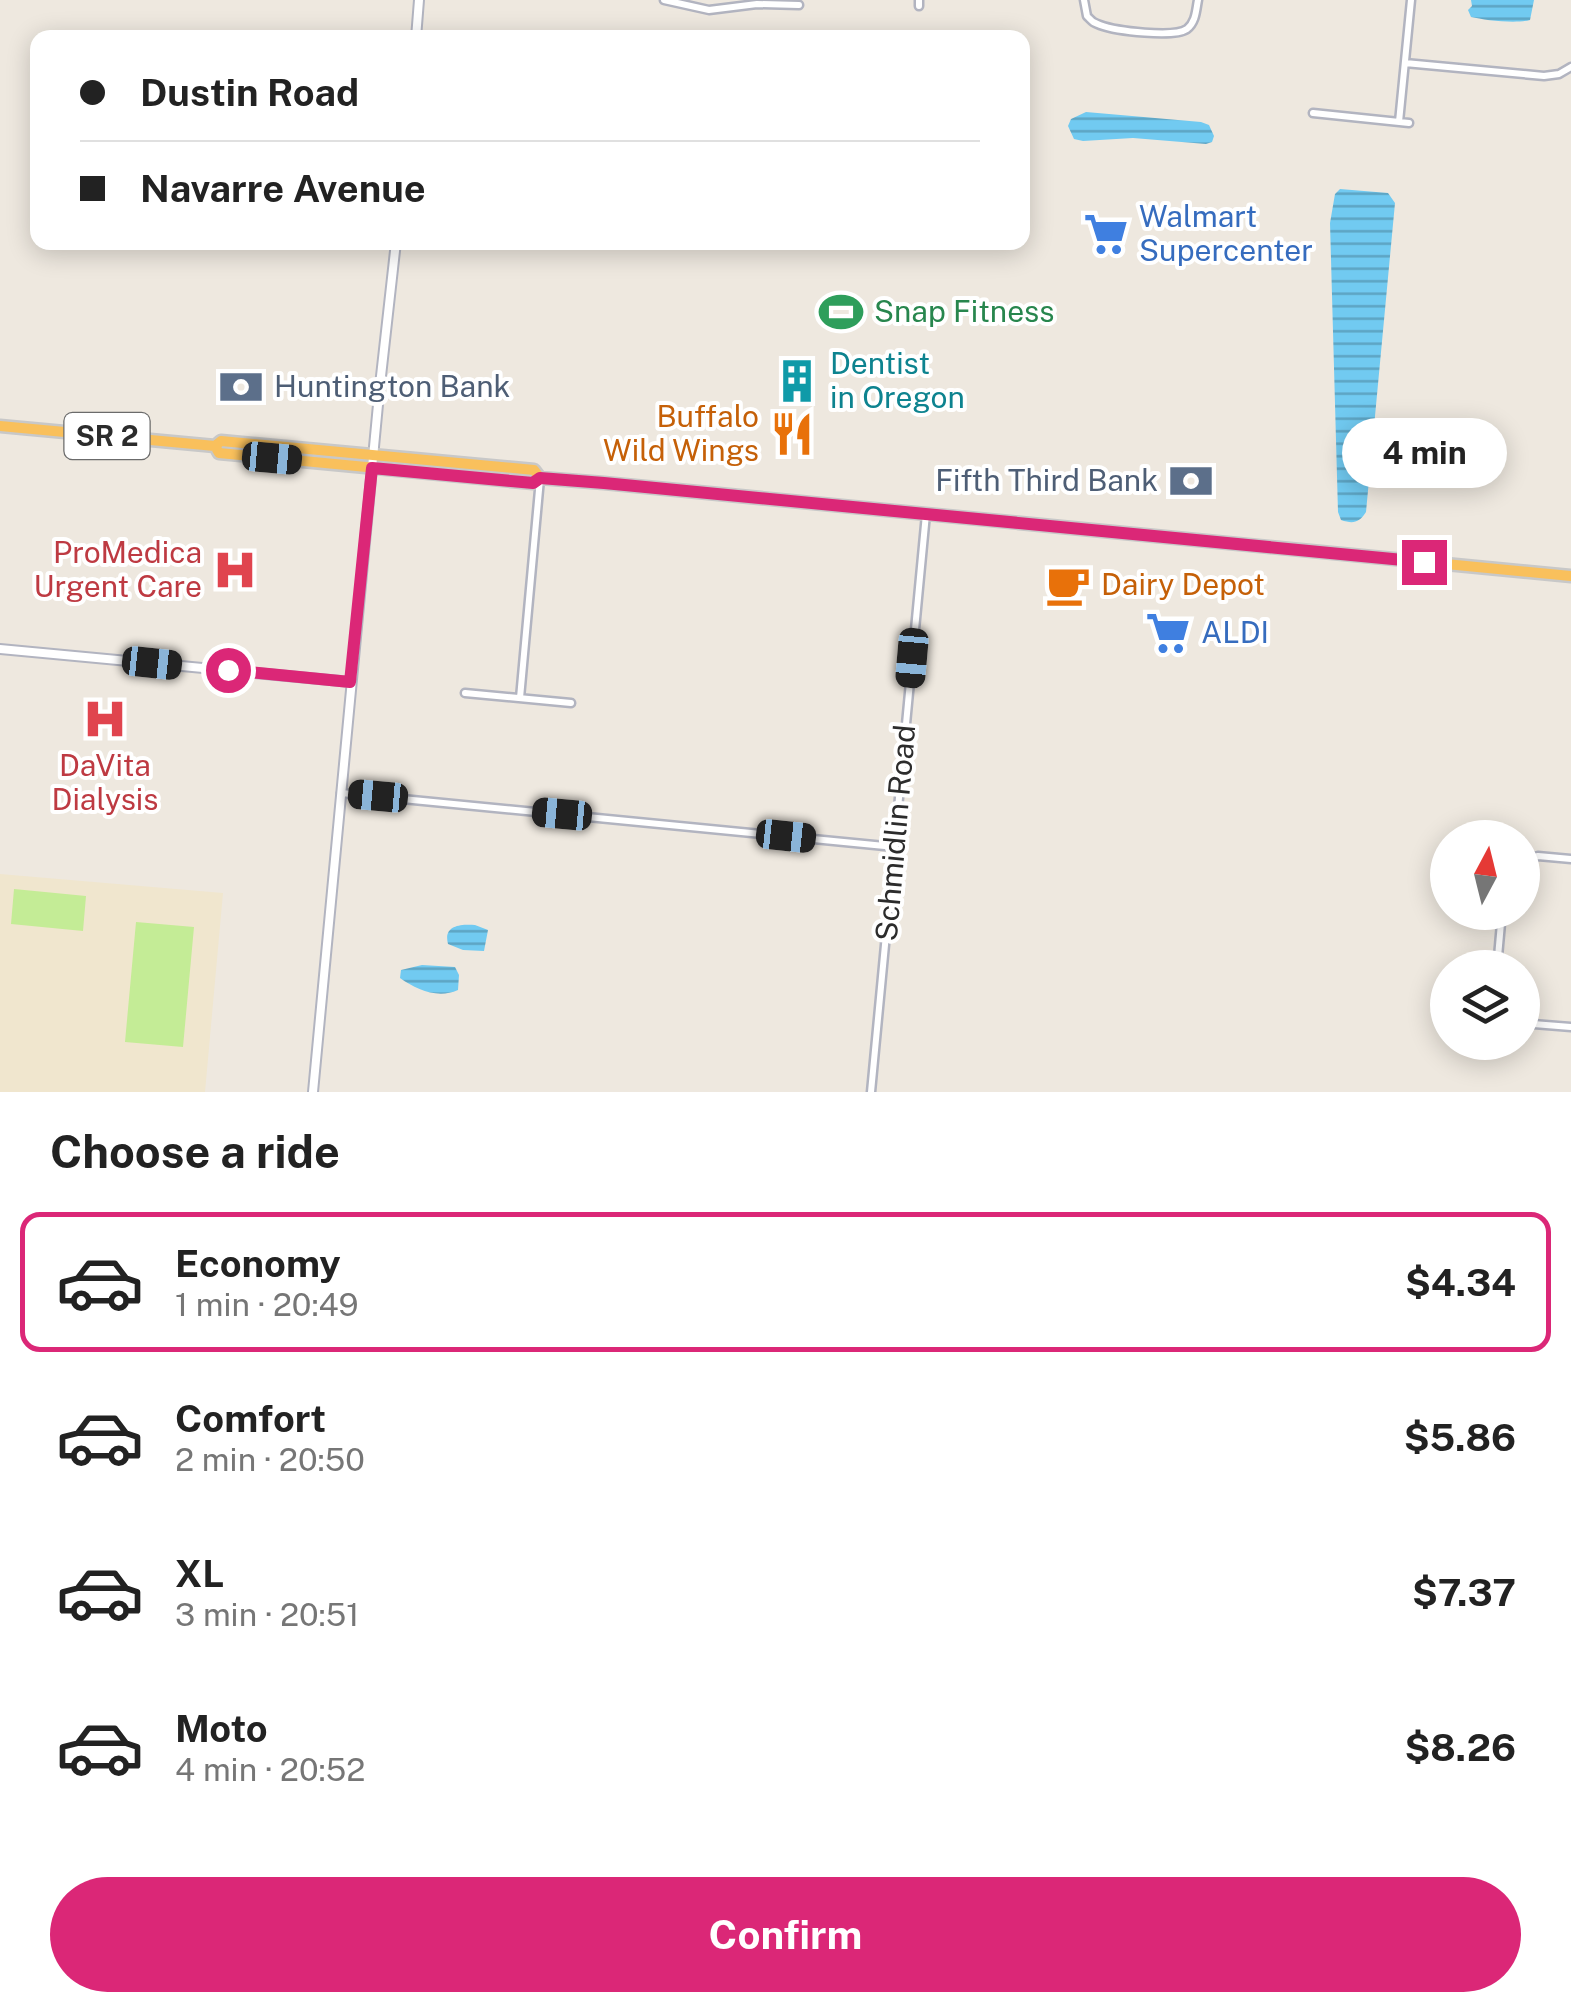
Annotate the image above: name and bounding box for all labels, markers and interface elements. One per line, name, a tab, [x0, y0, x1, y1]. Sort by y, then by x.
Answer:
text: Dustin Road	[140, 70, 359, 115]
text: Navarre Avenue	[140, 166, 426, 211]
place label: Walmart Supercenter	[1139, 198, 1313, 268]
supermarket icon: Walmart Supercenter	[1082, 210, 1130, 258]
sports icon: Snap Fitness	[817, 288, 865, 336]
place label: Snap Fitness	[874, 293, 1054, 329]
place label: Dentist in Oregon	[830, 345, 965, 415]
building icon: Dentist in Oregon	[773, 357, 821, 405]
bank icon: Huntington Bank	[217, 363, 265, 411]
place label: Huntington Bank	[274, 368, 510, 404]
place label: Buffalo Wild Wings	[603, 398, 759, 468]
restaurant icon: Buffalo Wild Wings	[768, 410, 816, 458]
road number: SR 2	[64, 413, 150, 459]
callout: 4 min	[1342, 417, 1506, 487]
text: 4 min	[1382, 434, 1467, 471]
car	[241, 440, 303, 476]
bank icon: Fifth Third Bank	[1167, 457, 1215, 505]
place label: Fifth Third Bank	[935, 462, 1158, 498]
place label: ProMedica Urgent Care	[33, 534, 202, 604]
route end	[1402, 540, 1447, 585]
hospital icon: ProMedica Urgent Care	[211, 546, 259, 594]
cafe icon: Dairy Depot	[1044, 561, 1092, 609]
place label: Dairy Depot	[1101, 566, 1265, 602]
supermarket icon: ALDI	[1144, 609, 1192, 657]
place label: ALDI	[1201, 614, 1269, 650]
car	[894, 627, 930, 689]
car	[121, 645, 183, 681]
route start	[206, 648, 251, 693]
hospital icon: DaVita Dialysis	[81, 695, 129, 743]
street label: Schmidlin Road	[868, 723, 922, 943]
place label: DaVita Dialysis	[52, 747, 158, 817]
car	[347, 778, 409, 814]
car	[531, 796, 593, 832]
car	[755, 818, 817, 854]
north arrow	[1430, 820, 1540, 930]
map controls	[1430, 820, 1540, 1060]
button: layers	[1430, 950, 1540, 1060]
text: Choose a ride	[50, 1125, 340, 1178]
icon: car	[55, 1237, 145, 1327]
text: Economy	[175, 1241, 341, 1286]
text: $4.34	[1405, 1260, 1516, 1305]
text: 1 min · 20:49	[175, 1286, 359, 1323]
icon: car	[55, 1392, 145, 1482]
text: Comfort	[175, 1396, 326, 1441]
text: $5.86	[1404, 1415, 1516, 1460]
text: 2 min · 20:50	[175, 1441, 365, 1478]
icon: car	[55, 1547, 145, 1637]
text: XL	[175, 1551, 224, 1596]
text: $7.37	[1412, 1570, 1516, 1615]
text: 3 min · 20:51	[175, 1596, 359, 1633]
icon: car	[55, 1702, 145, 1792]
text: Moto	[175, 1706, 268, 1751]
text: $8.26	[1404, 1725, 1516, 1770]
text: 4 min · 20:52	[175, 1751, 365, 1788]
button: Confirm	[50, 1877, 1521, 1992]

